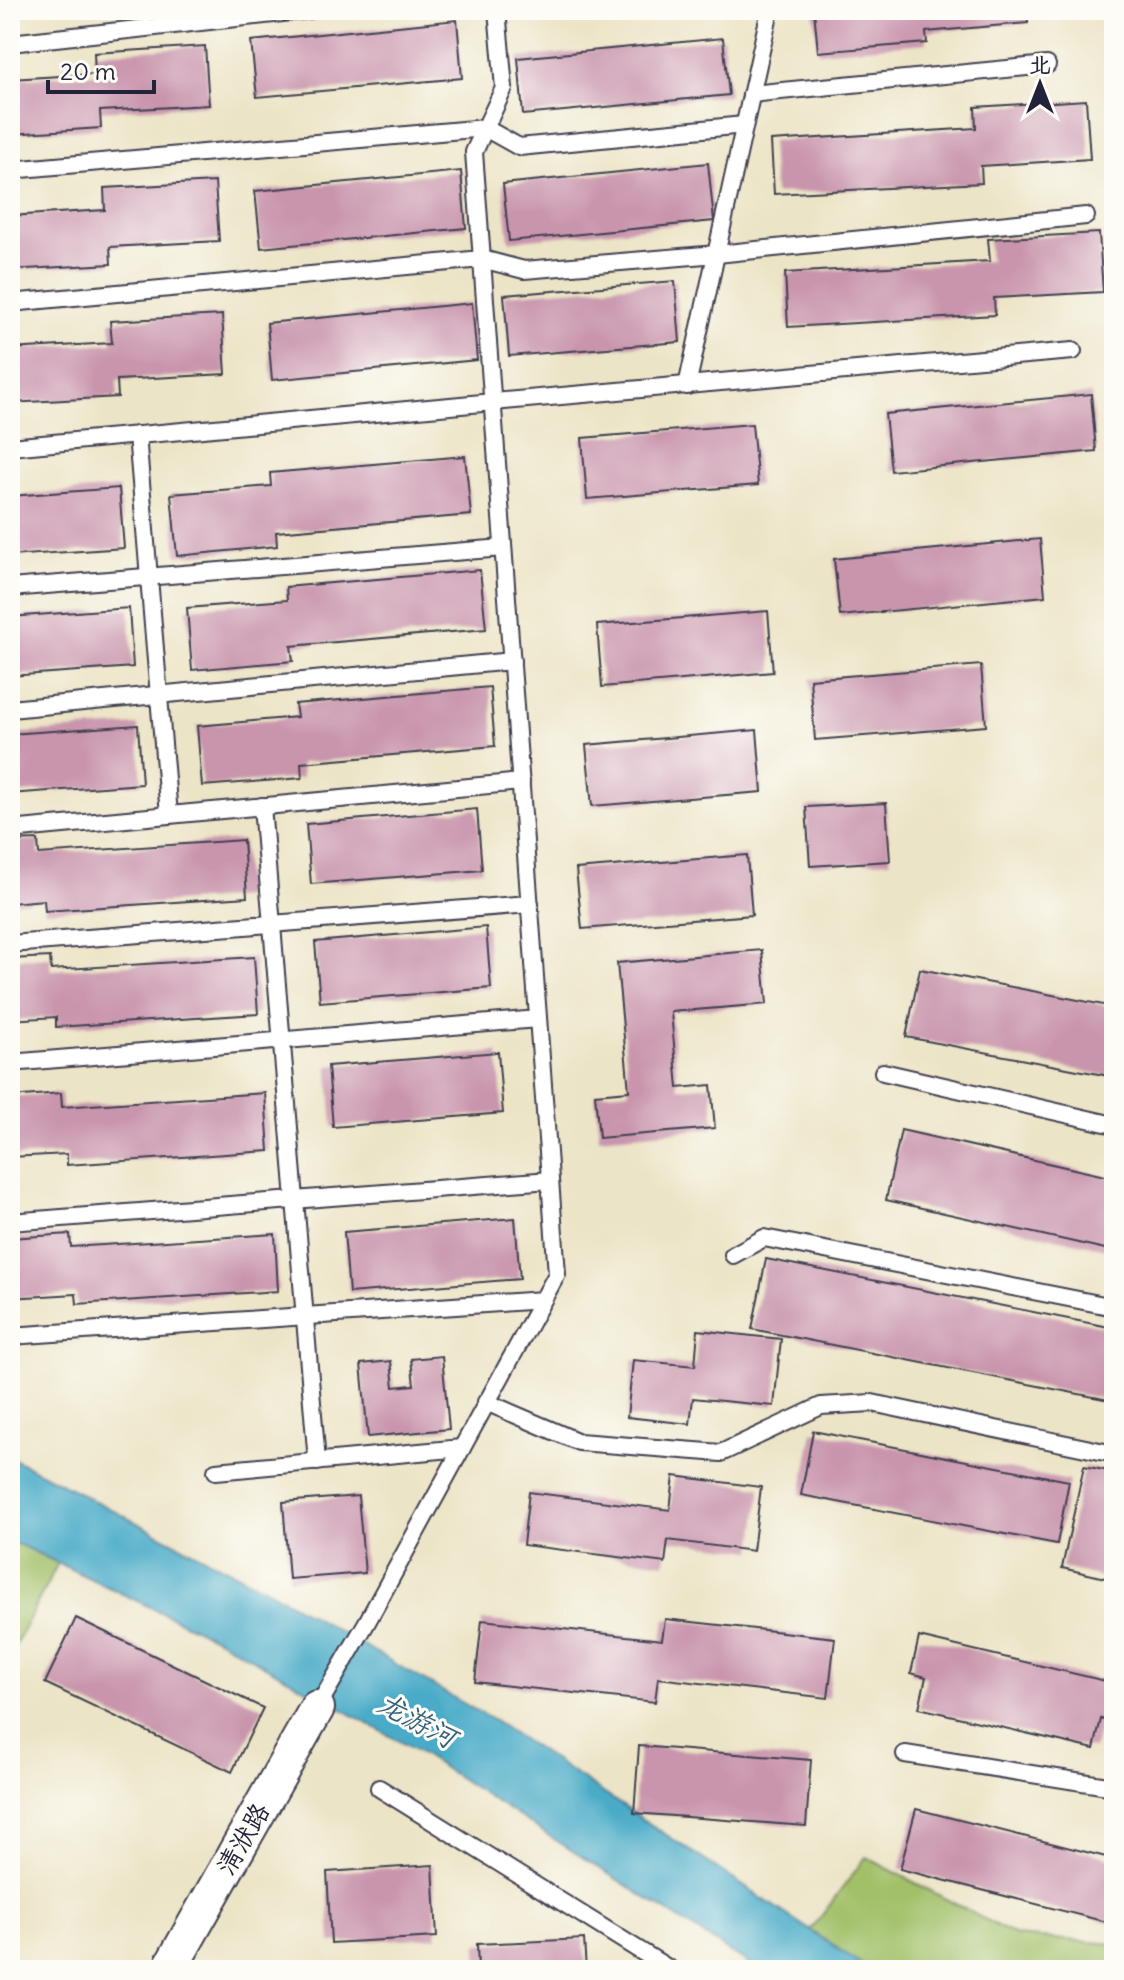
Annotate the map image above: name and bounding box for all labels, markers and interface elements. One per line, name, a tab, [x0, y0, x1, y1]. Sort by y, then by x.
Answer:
scale bar	[48, 44, 154, 94]
north arrow	[1000, 44, 1080, 124]
text: 北	[1029, 50, 1051, 78]
text: 20 m	[60, 56, 116, 86]
water label: 龙游河	[371, 1684, 466, 1757]
street label: 清洑路	[209, 1797, 276, 1881]

